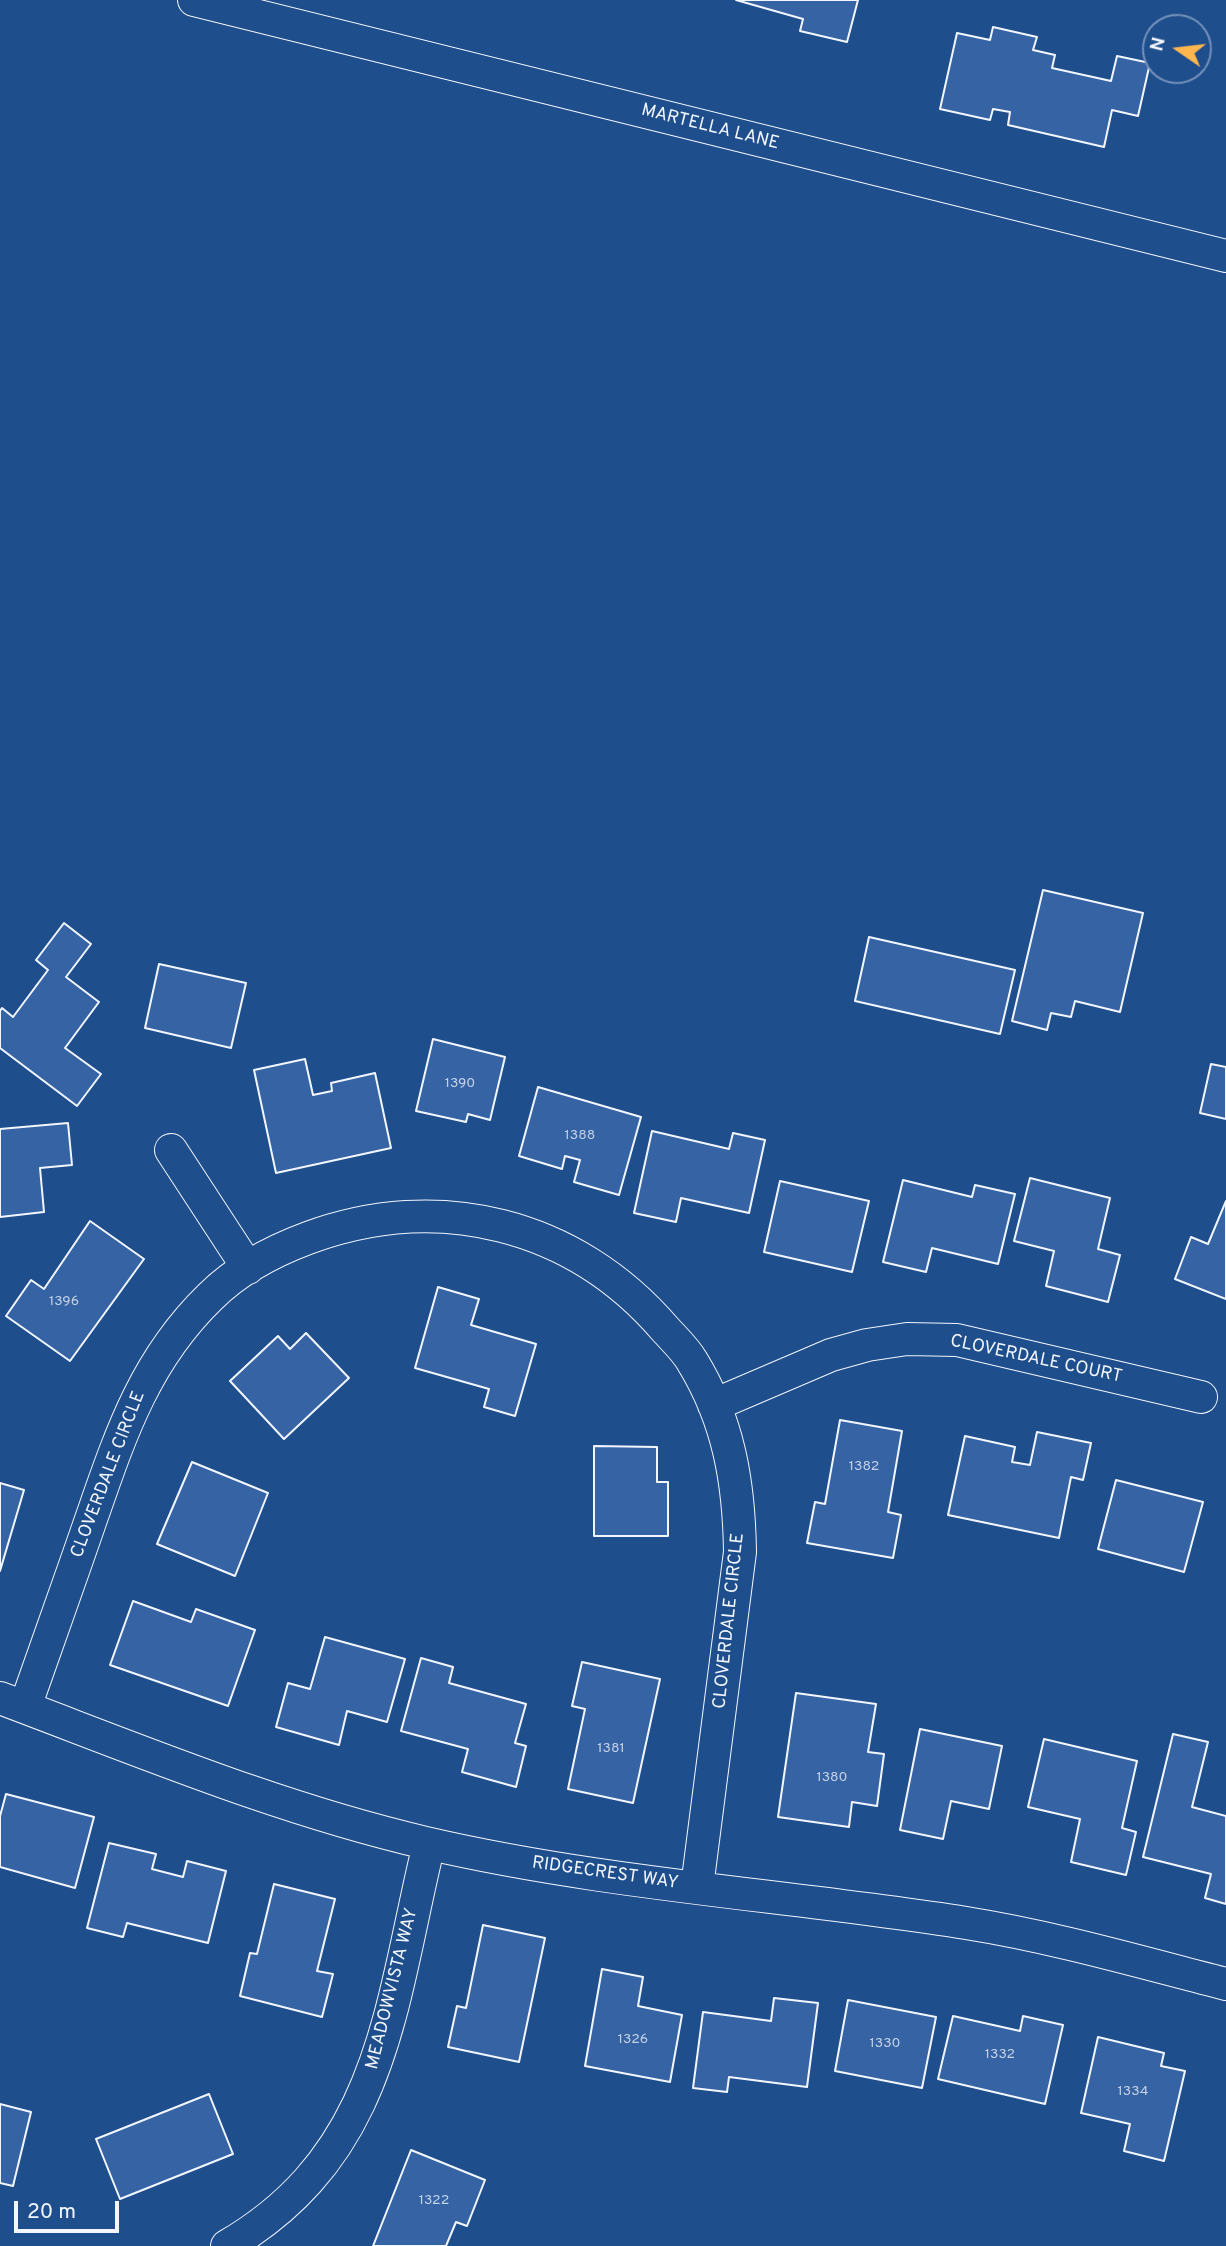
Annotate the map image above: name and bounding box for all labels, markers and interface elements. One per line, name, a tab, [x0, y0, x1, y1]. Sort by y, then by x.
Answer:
north arrow	[1142, 14, 1212, 84]
text: N	[1145, 35, 1172, 54]
street label: MARTELLA LANE	[639, 100, 781, 156]
house number: 1390	[445, 1076, 475, 1092]
house number: 1388	[565, 1128, 595, 1144]
house number: 1396	[49, 1294, 79, 1310]
street label: CLOVERDALE COURT	[948, 1331, 1124, 1389]
street label: CLOVERDALE CIRCLE	[67, 1389, 151, 1561]
house number: 1382	[849, 1459, 879, 1475]
street label: CLOVERDALE CIRCLE	[710, 1532, 750, 1710]
house number: 1381	[597, 1741, 625, 1757]
house number: 1380	[816, 1770, 848, 1786]
street label: RIDGECREST WAY	[530, 1853, 680, 1895]
street label: MEADOWVISTA WAY	[362, 1906, 424, 2072]
house number: 1326	[618, 2032, 648, 2048]
house number: 1330	[870, 2036, 900, 2052]
house number: 1332	[985, 2047, 1015, 2063]
house number: 1334	[1118, 2084, 1148, 2100]
scale bar	[18, 2186, 122, 2230]
house number: 1322	[419, 2193, 449, 2209]
text: 20 m	[27, 2199, 76, 2226]

